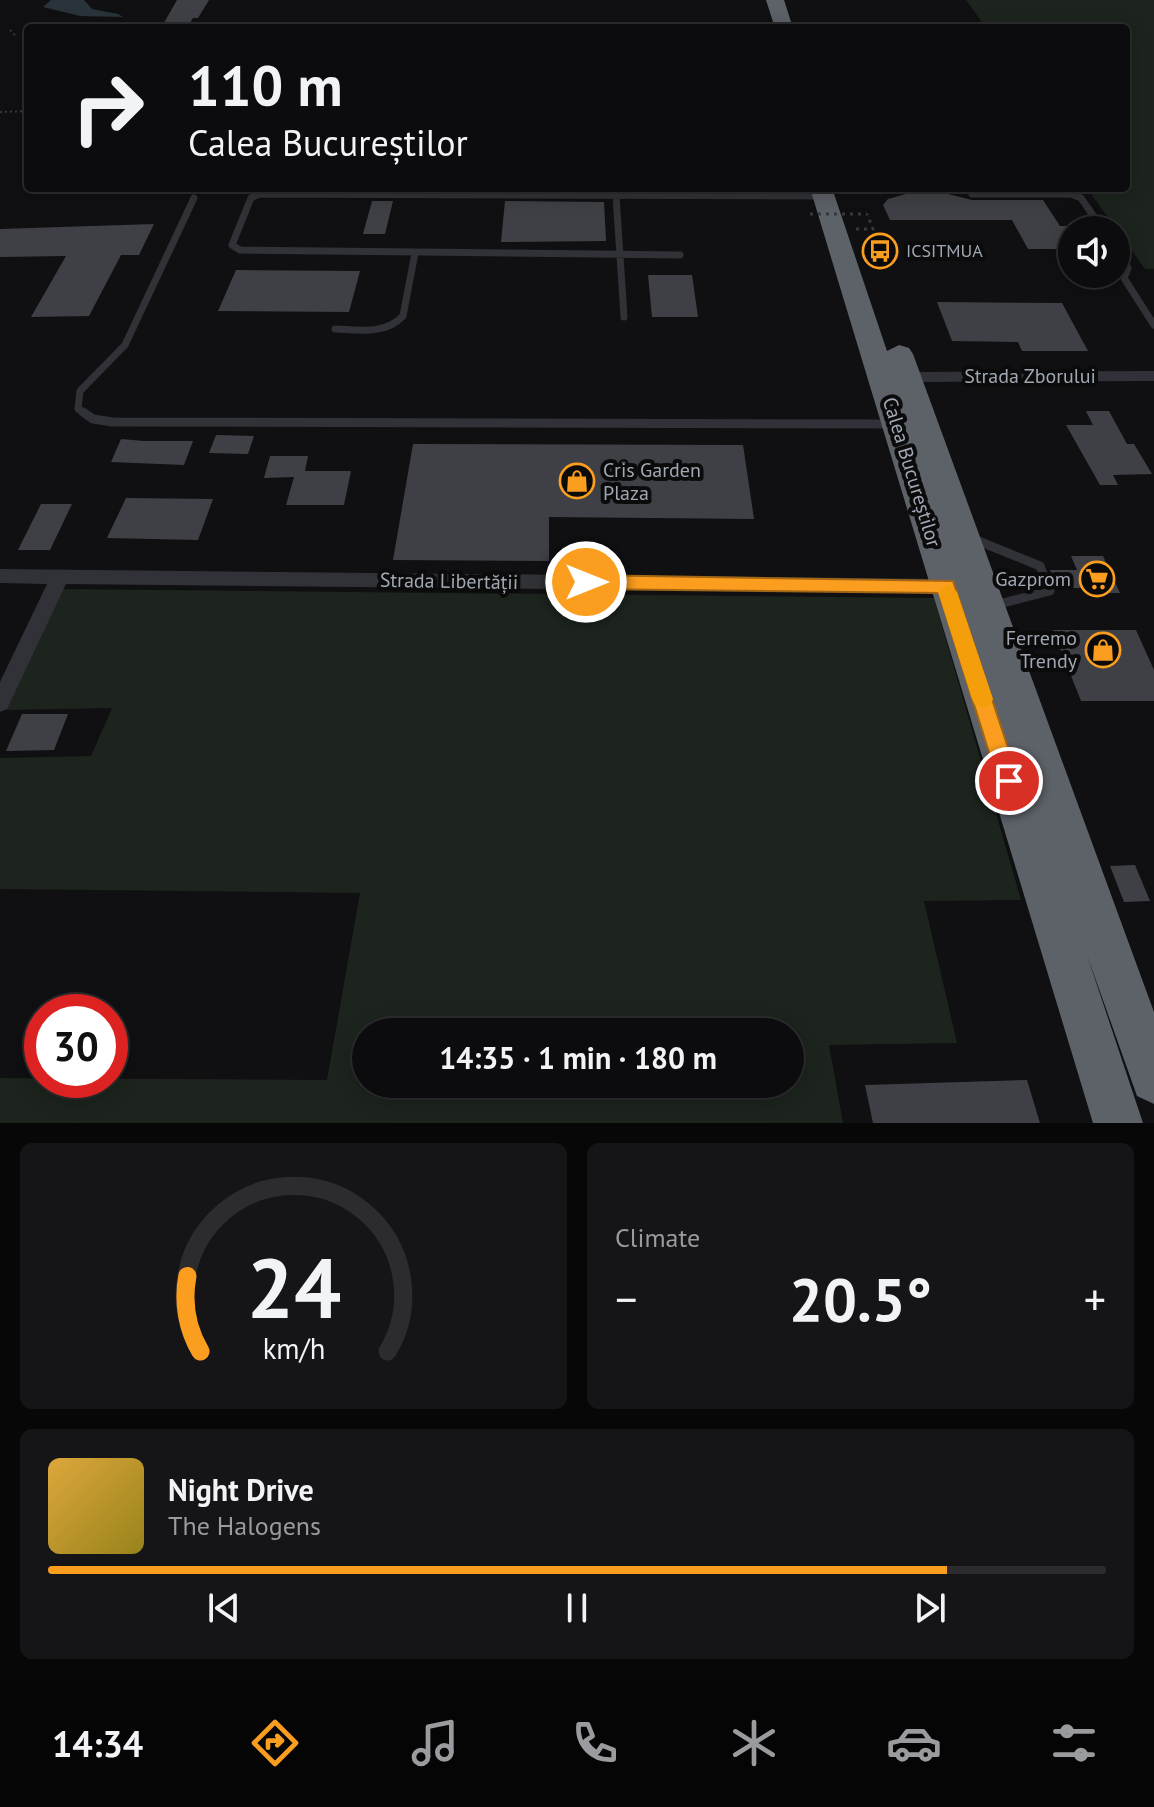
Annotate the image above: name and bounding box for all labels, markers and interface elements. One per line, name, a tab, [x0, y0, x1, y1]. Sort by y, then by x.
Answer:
text: 110 m	[188, 49, 343, 121]
icon: right	[56, 56, 160, 160]
text: Calea Bucureștilor	[188, 119, 468, 166]
map controls	[1058, 216, 1130, 288]
button: sound	[1058, 216, 1130, 288]
bus stop icon: ICSITMUA	[861, 232, 899, 270]
place label: ICSITMUA	[906, 239, 983, 262]
street label: Strada Zborului	[964, 363, 1096, 389]
street label: Calea Bucureștilor	[877, 394, 947, 550]
place label: Cris Garden Plaza	[603, 457, 701, 506]
shop icon: Cris Garden Plaza	[558, 462, 596, 500]
position arrow	[544, 540, 628, 624]
supermarket icon: Gazprom	[1078, 560, 1116, 598]
place label: Gazprom	[995, 566, 1071, 592]
street label: Strada Libertății	[380, 567, 518, 595]
place label: Ferremo Trendy	[1006, 625, 1078, 674]
shop icon: Ferremo Trendy	[1084, 631, 1122, 669]
pin	[975, 747, 1043, 815]
icon: arrive	[987, 759, 1031, 803]
speed limit sign: 30	[24, 994, 128, 1098]
text: 14:35 · 1 min · 180 m	[439, 1038, 717, 1077]
text: Climate	[615, 1221, 700, 1254]
text: 24	[246, 1233, 341, 1341]
text: 20.5°	[789, 1260, 932, 1338]
text: −	[615, 1270, 637, 1327]
text: +	[1084, 1270, 1106, 1327]
text: km/h	[262, 1330, 325, 1367]
text: Night Drive	[168, 1470, 314, 1509]
text: The Halogens	[168, 1509, 321, 1542]
icon: previous	[202, 1586, 246, 1630]
icon: pause	[555, 1586, 599, 1630]
icon: next	[908, 1586, 952, 1630]
icon: directions	[247, 1715, 303, 1771]
icon: music	[407, 1715, 463, 1771]
icon: phone	[567, 1715, 623, 1771]
icon: climate	[726, 1715, 782, 1771]
icon: car	[886, 1715, 942, 1771]
icon: filters	[1046, 1715, 1102, 1771]
text: 14:34	[52, 1720, 143, 1767]

